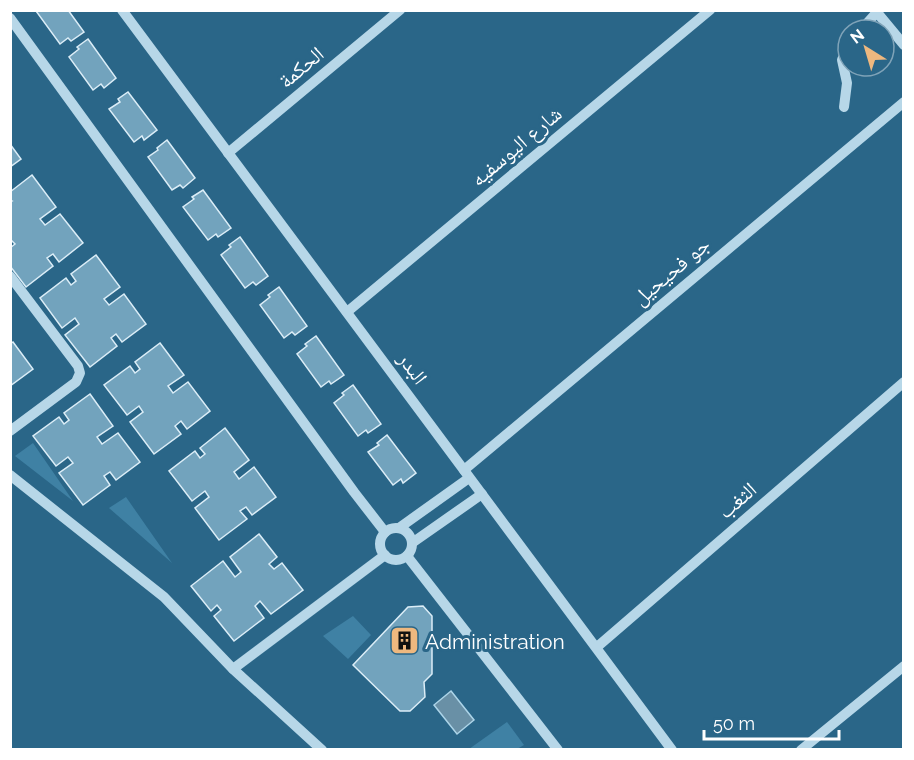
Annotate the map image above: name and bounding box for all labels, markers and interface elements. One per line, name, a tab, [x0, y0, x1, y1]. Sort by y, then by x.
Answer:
north arrow	[836, 18, 896, 78]
text: N	[847, 25, 868, 48]
street label: الحكمة	[273, 41, 329, 93]
street label: شارع اليوسفيه	[465, 101, 567, 192]
street label: جو فحيحيل	[627, 232, 715, 311]
street label: البدر	[392, 346, 433, 389]
street label: الثغب	[713, 477, 761, 523]
building icon: Administration	[388, 625, 420, 657]
place label: Administration	[425, 629, 565, 654]
scale bar	[704, 703, 839, 741]
text: 50 m	[713, 713, 755, 734]

